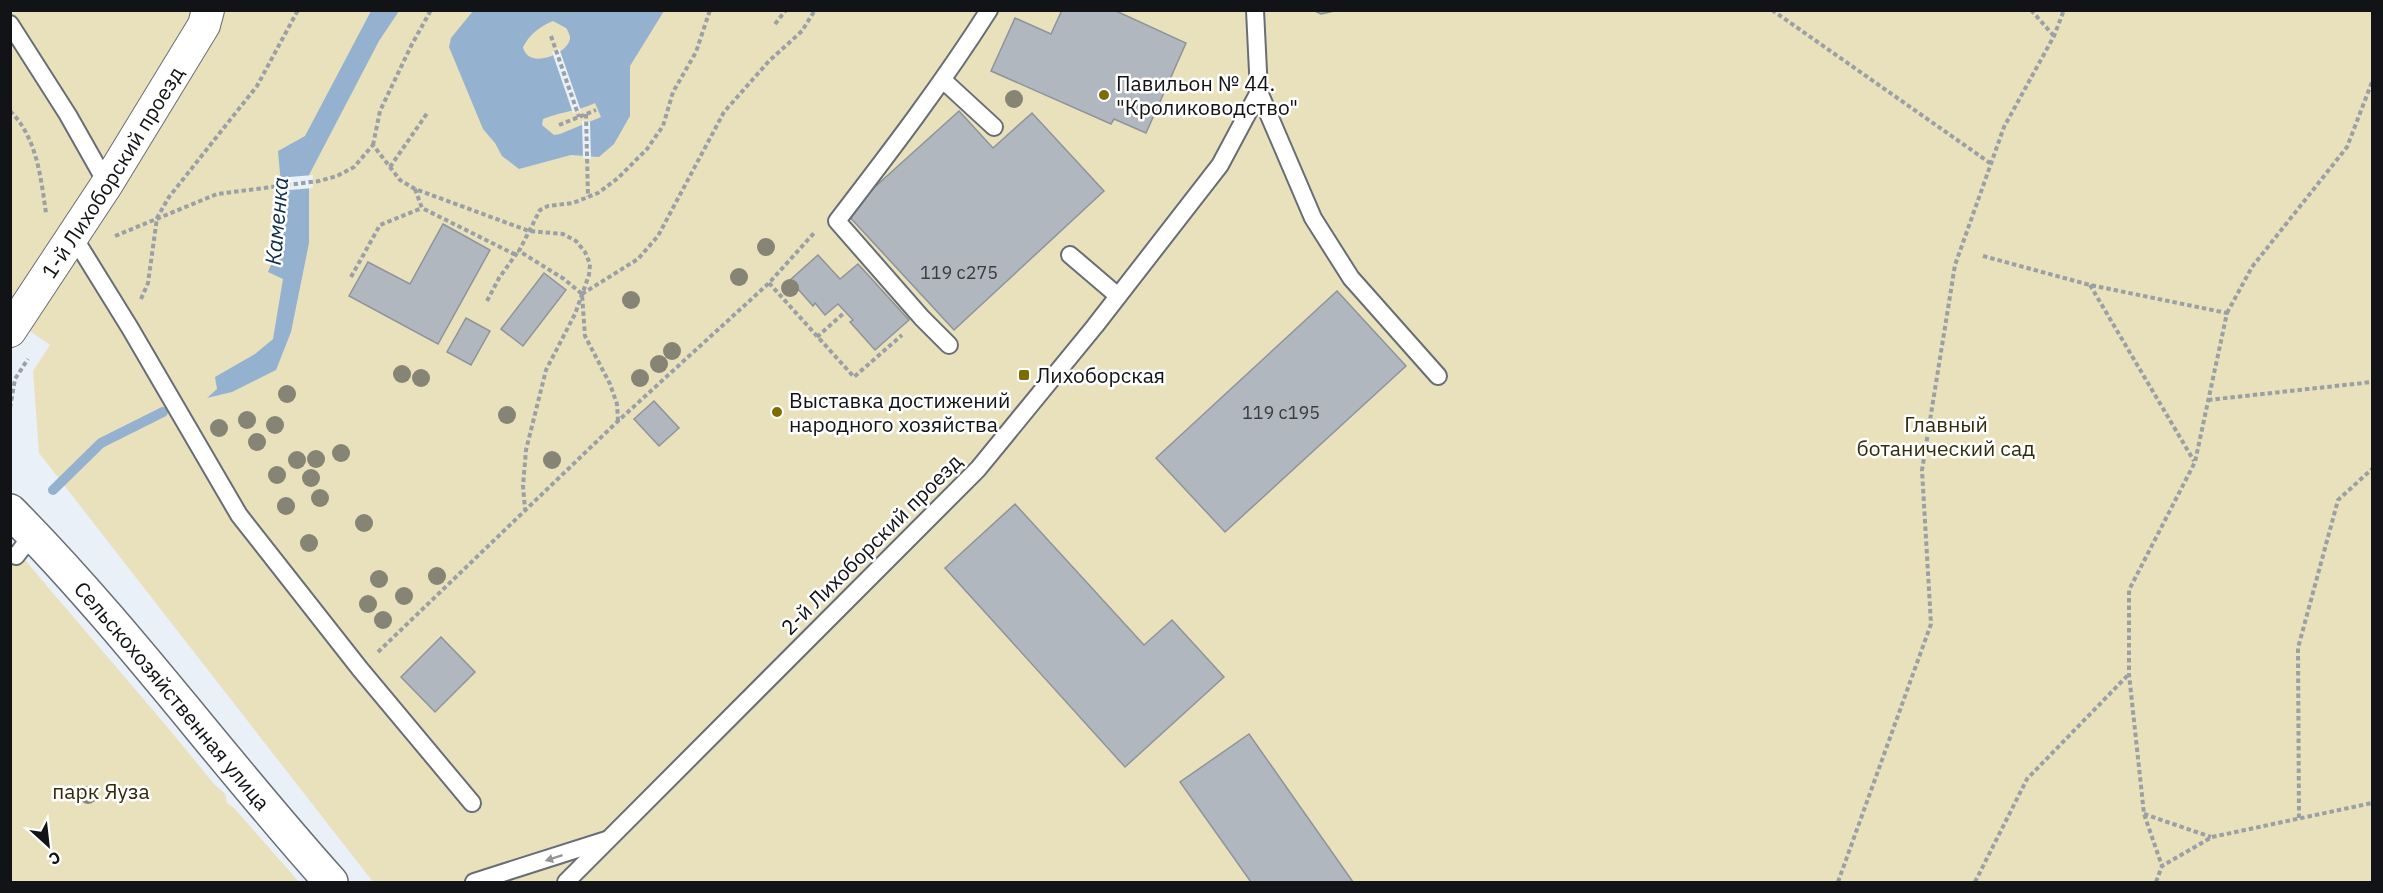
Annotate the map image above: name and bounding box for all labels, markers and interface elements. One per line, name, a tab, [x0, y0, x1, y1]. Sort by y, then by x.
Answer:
street label: 1-й Лихоборский проезд	[35, 61, 190, 283]
place label: Павильон № 44. "Кролиководство"	[1116, 69, 1298, 121]
marker: Павильон № 44. "Кролиководство"	[1097, 88, 1111, 102]
water label: Каменка	[258, 176, 294, 266]
house number: 119 с275	[920, 261, 998, 284]
place label: Лихоборская	[1036, 361, 1165, 389]
marker: Лихоборская	[1017, 368, 1031, 382]
place label: Выставка достижений народного хозяйства	[789, 386, 1010, 438]
house number: 119 с195	[1242, 401, 1320, 424]
marker: Выставка достижений народного хозяйства	[770, 405, 784, 419]
park label: Главный ботанический сад	[1857, 410, 2035, 462]
street label: 2-й Лихоборский проезд	[774, 447, 968, 641]
street label: Сельскохозяйственная улица	[68, 575, 277, 816]
park label: парк Яуза	[52, 777, 150, 805]
north arrow	[18, 815, 78, 875]
text: С	[46, 847, 64, 870]
one-way arrow	[545, 854, 563, 863]

